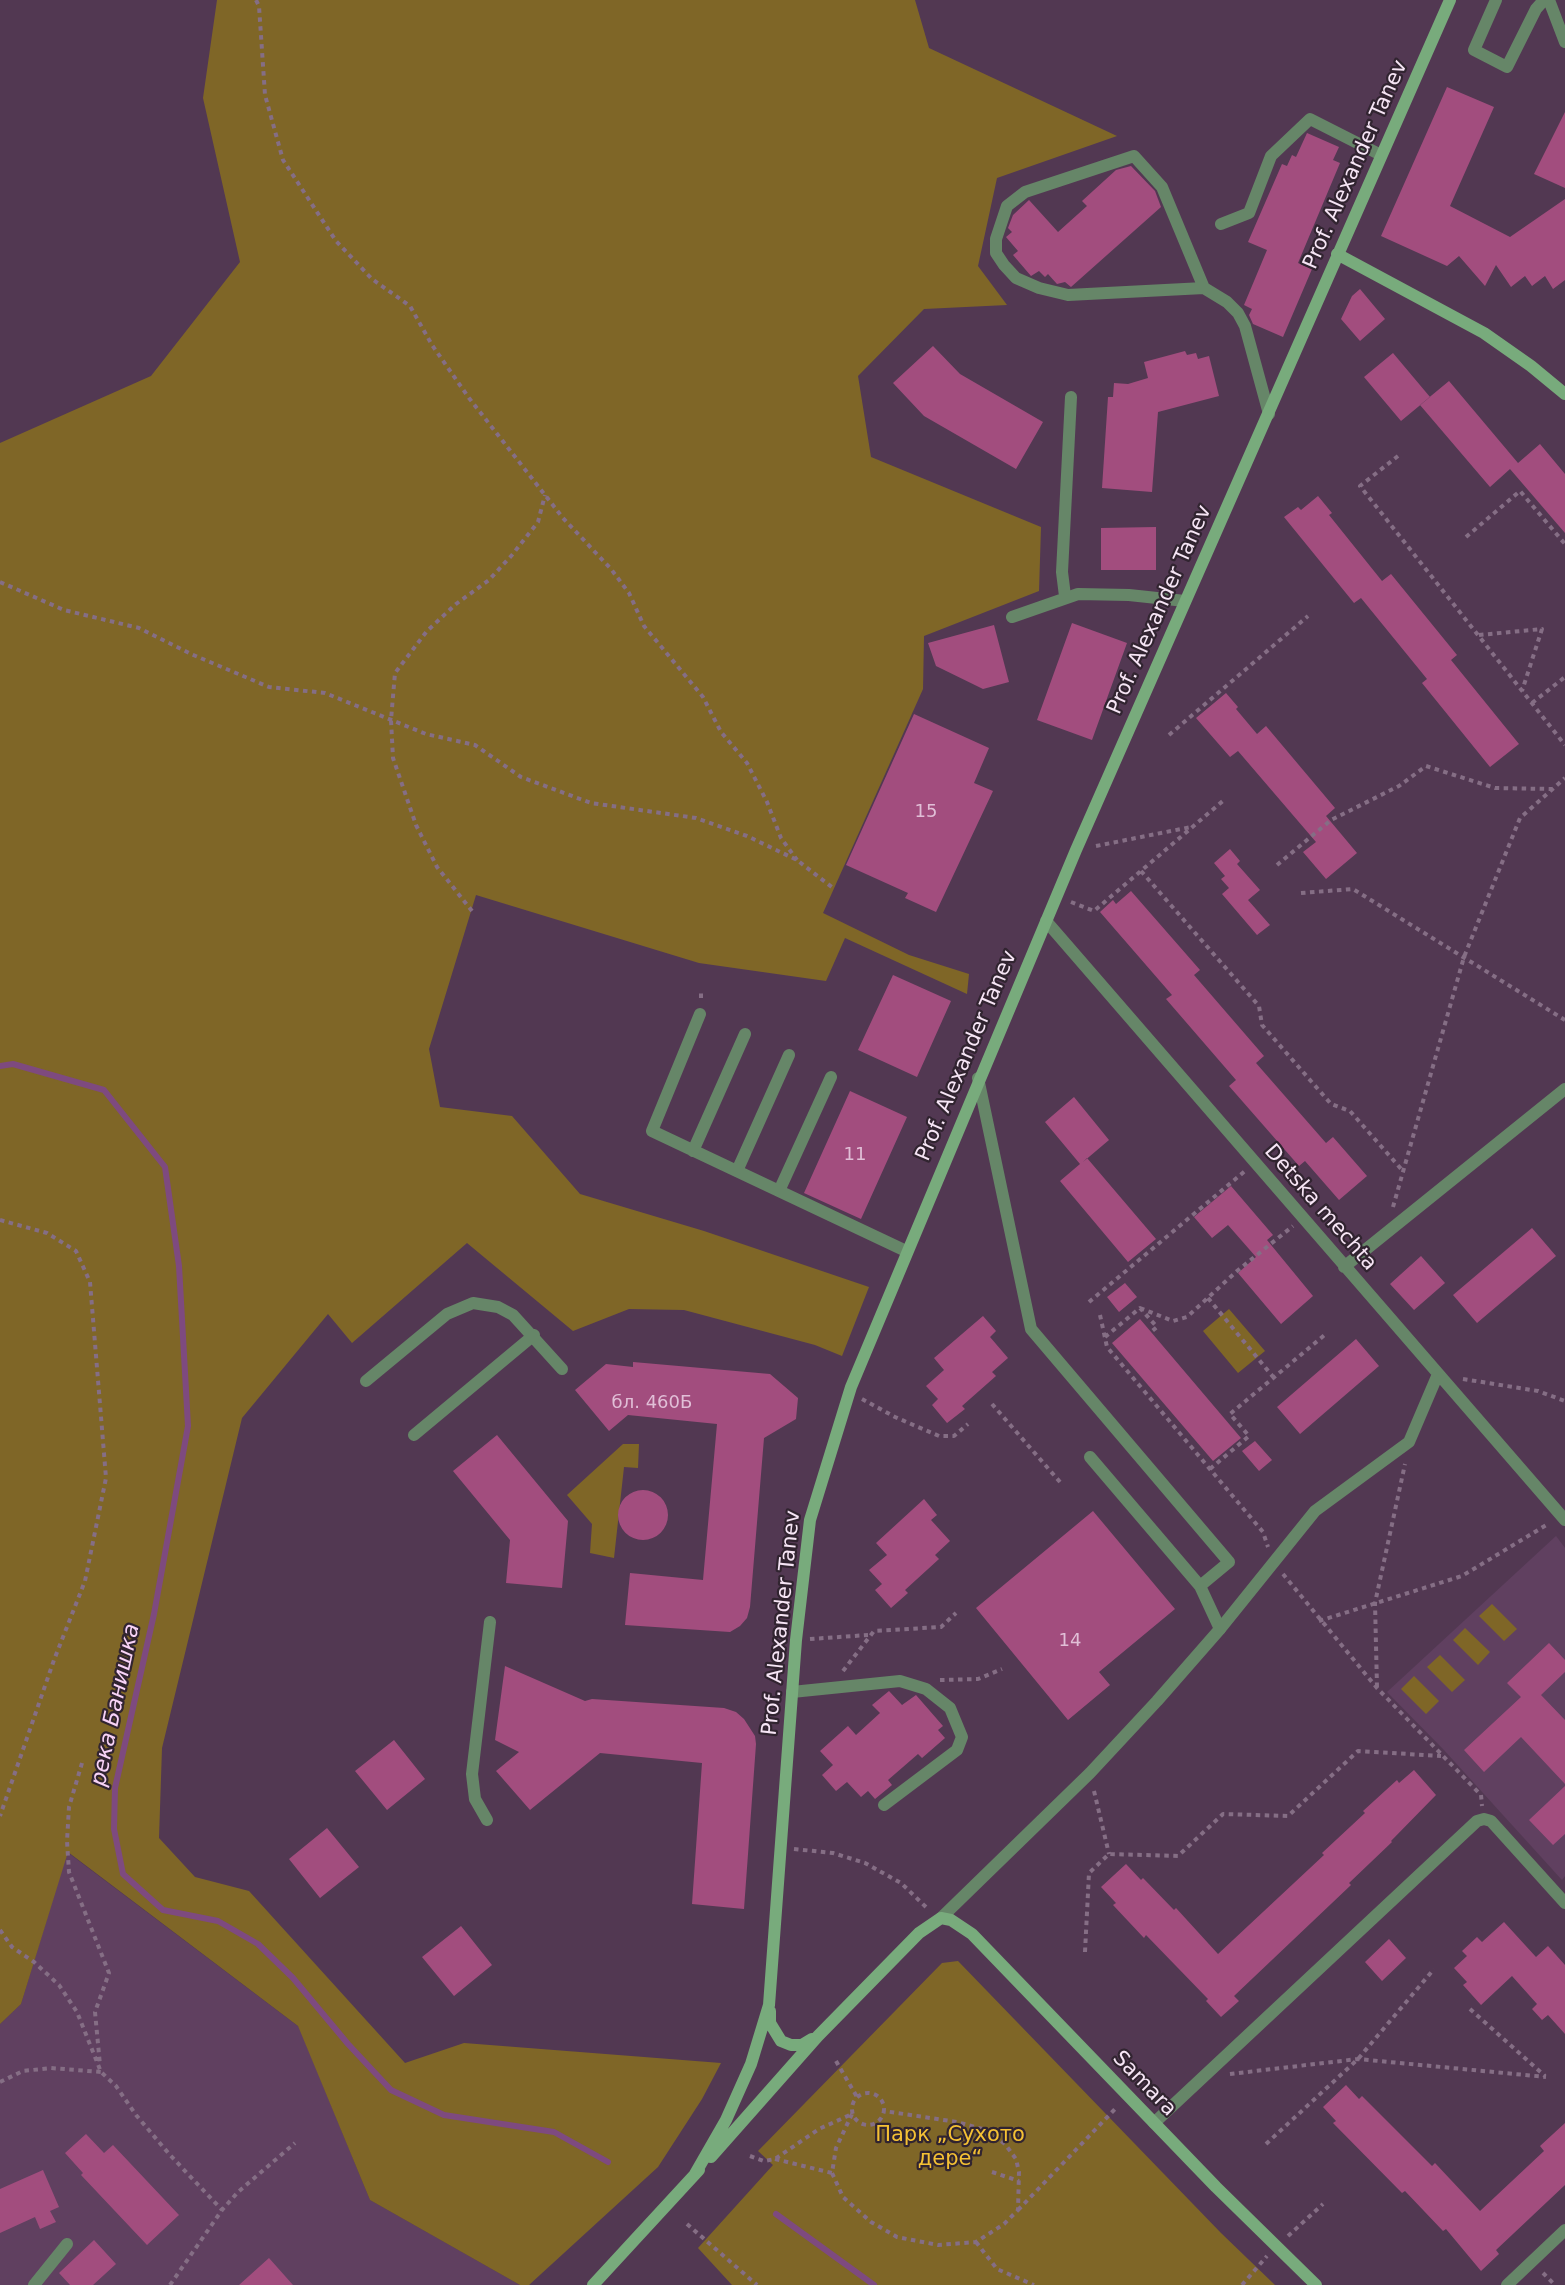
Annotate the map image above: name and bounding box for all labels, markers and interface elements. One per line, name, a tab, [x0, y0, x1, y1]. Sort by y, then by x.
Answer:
street label: Prof. Alexander Tanev	[1298, 56, 1414, 274]
street label: Prof. Alexander Tanev	[1102, 501, 1218, 719]
house number: 15	[915, 801, 937, 823]
street label: Prof. Alexander Tanev	[911, 947, 1023, 1165]
street label: Detska mechta	[1258, 1140, 1382, 1276]
house number: 11	[844, 1144, 866, 1166]
house number: бл. 460Б	[612, 1392, 692, 1414]
street label: Prof. Alexander Tanev	[758, 1509, 806, 1737]
water label: река Банишка	[86, 1621, 146, 1789]
house number: 14	[1059, 1630, 1081, 1652]
street label: Samara	[1107, 2046, 1181, 2122]
park label: Парк „Сухото дере“	[875, 2123, 1025, 2173]

